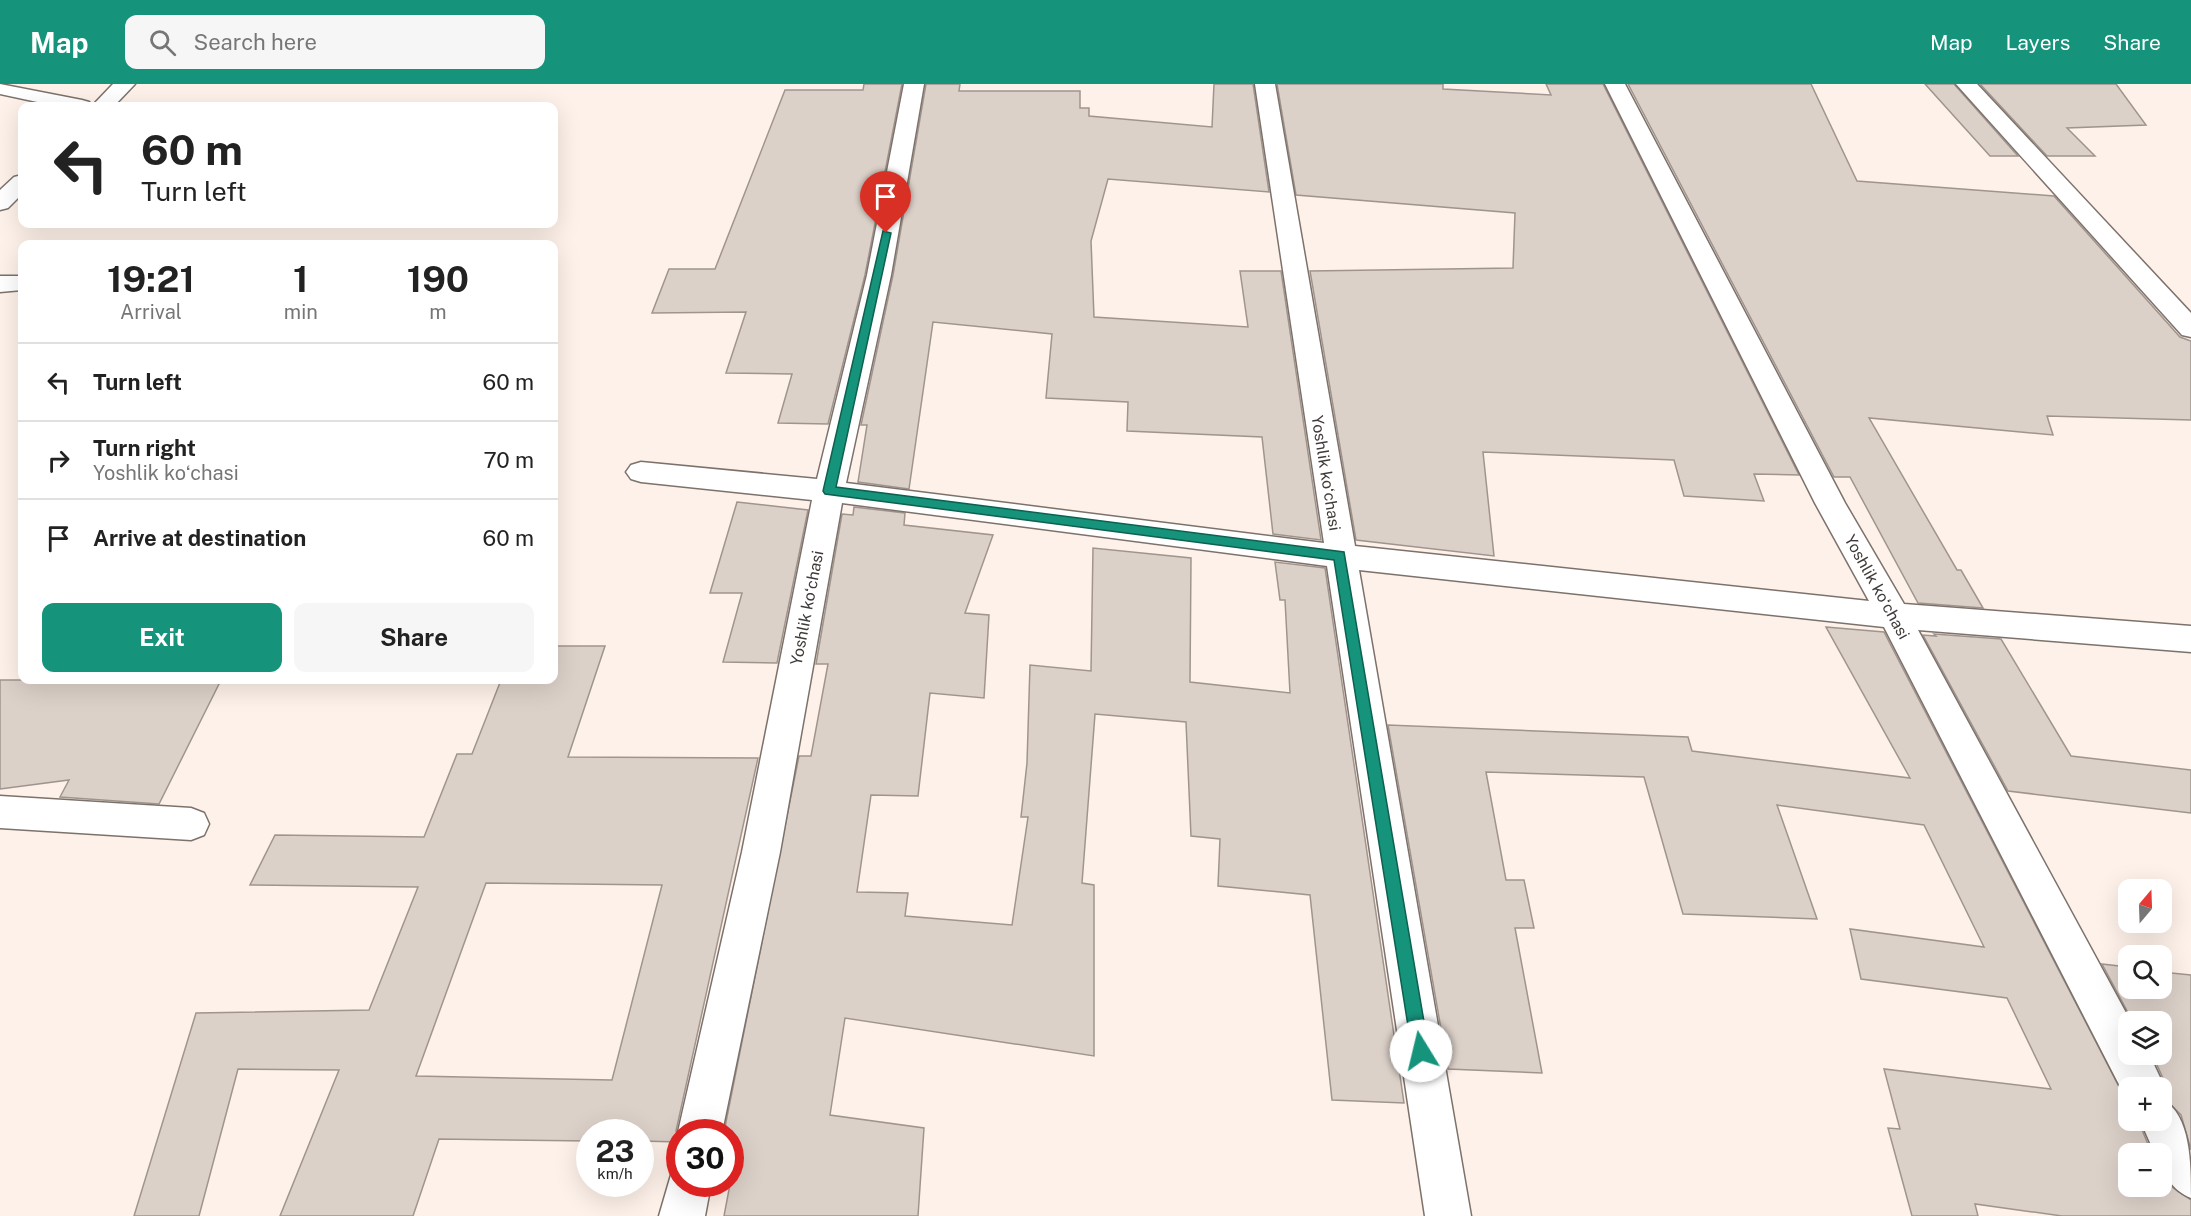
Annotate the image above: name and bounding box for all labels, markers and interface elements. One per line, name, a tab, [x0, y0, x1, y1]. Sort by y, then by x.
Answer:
search box	[125, 15, 545, 69]
text: Map	[30, 26, 89, 59]
icon: search	[146, 26, 179, 59]
text: Search here	[194, 29, 317, 55]
text: Map	[1930, 30, 1973, 55]
text: Layers	[2006, 30, 2070, 55]
text: Share	[2103, 30, 2161, 55]
text: 60 m	[141, 125, 243, 174]
icon: left	[42, 126, 120, 204]
pin	[860, 171, 911, 233]
text: Turn left	[141, 175, 247, 207]
icon: arrive	[869, 180, 902, 213]
text: 19:21	[107, 258, 195, 300]
text: 1	[293, 258, 309, 300]
text: 190	[407, 258, 469, 300]
text: Arrival	[120, 300, 182, 324]
text: min	[284, 300, 318, 324]
text: m	[429, 300, 447, 324]
icon: left	[42, 366, 75, 399]
text: Turn left	[93, 369, 182, 395]
text: 60 m	[483, 369, 534, 395]
street label: Yoshlik koʻchasi	[1308, 414, 1344, 532]
text: Turn right	[93, 435, 196, 461]
icon: right	[42, 444, 75, 477]
text: 70 m	[483, 447, 534, 473]
text: Yoshlik koʻchasi	[93, 461, 239, 485]
icon: arrive	[42, 522, 75, 555]
text: Arrive at destination	[93, 525, 306, 551]
text: 60 m	[483, 525, 534, 551]
street label: Yoshlik koʻchasi	[1840, 531, 1914, 643]
street label: Yoshlik koʻchasi	[787, 549, 827, 667]
button: Exit	[42, 603, 282, 672]
button: Share	[294, 603, 534, 672]
north arrow	[2118, 879, 2172, 933]
map controls	[2118, 879, 2172, 1197]
button: search	[2118, 945, 2172, 999]
button: layers	[2118, 1011, 2172, 1065]
position arrow	[1389, 1019, 1453, 1083]
button: +	[2118, 1077, 2172, 1131]
speed limit sign: 30	[666, 1119, 744, 1197]
text: 23	[595, 1133, 635, 1169]
button: −	[2118, 1143, 2172, 1197]
text: km/h	[597, 1165, 633, 1182]

